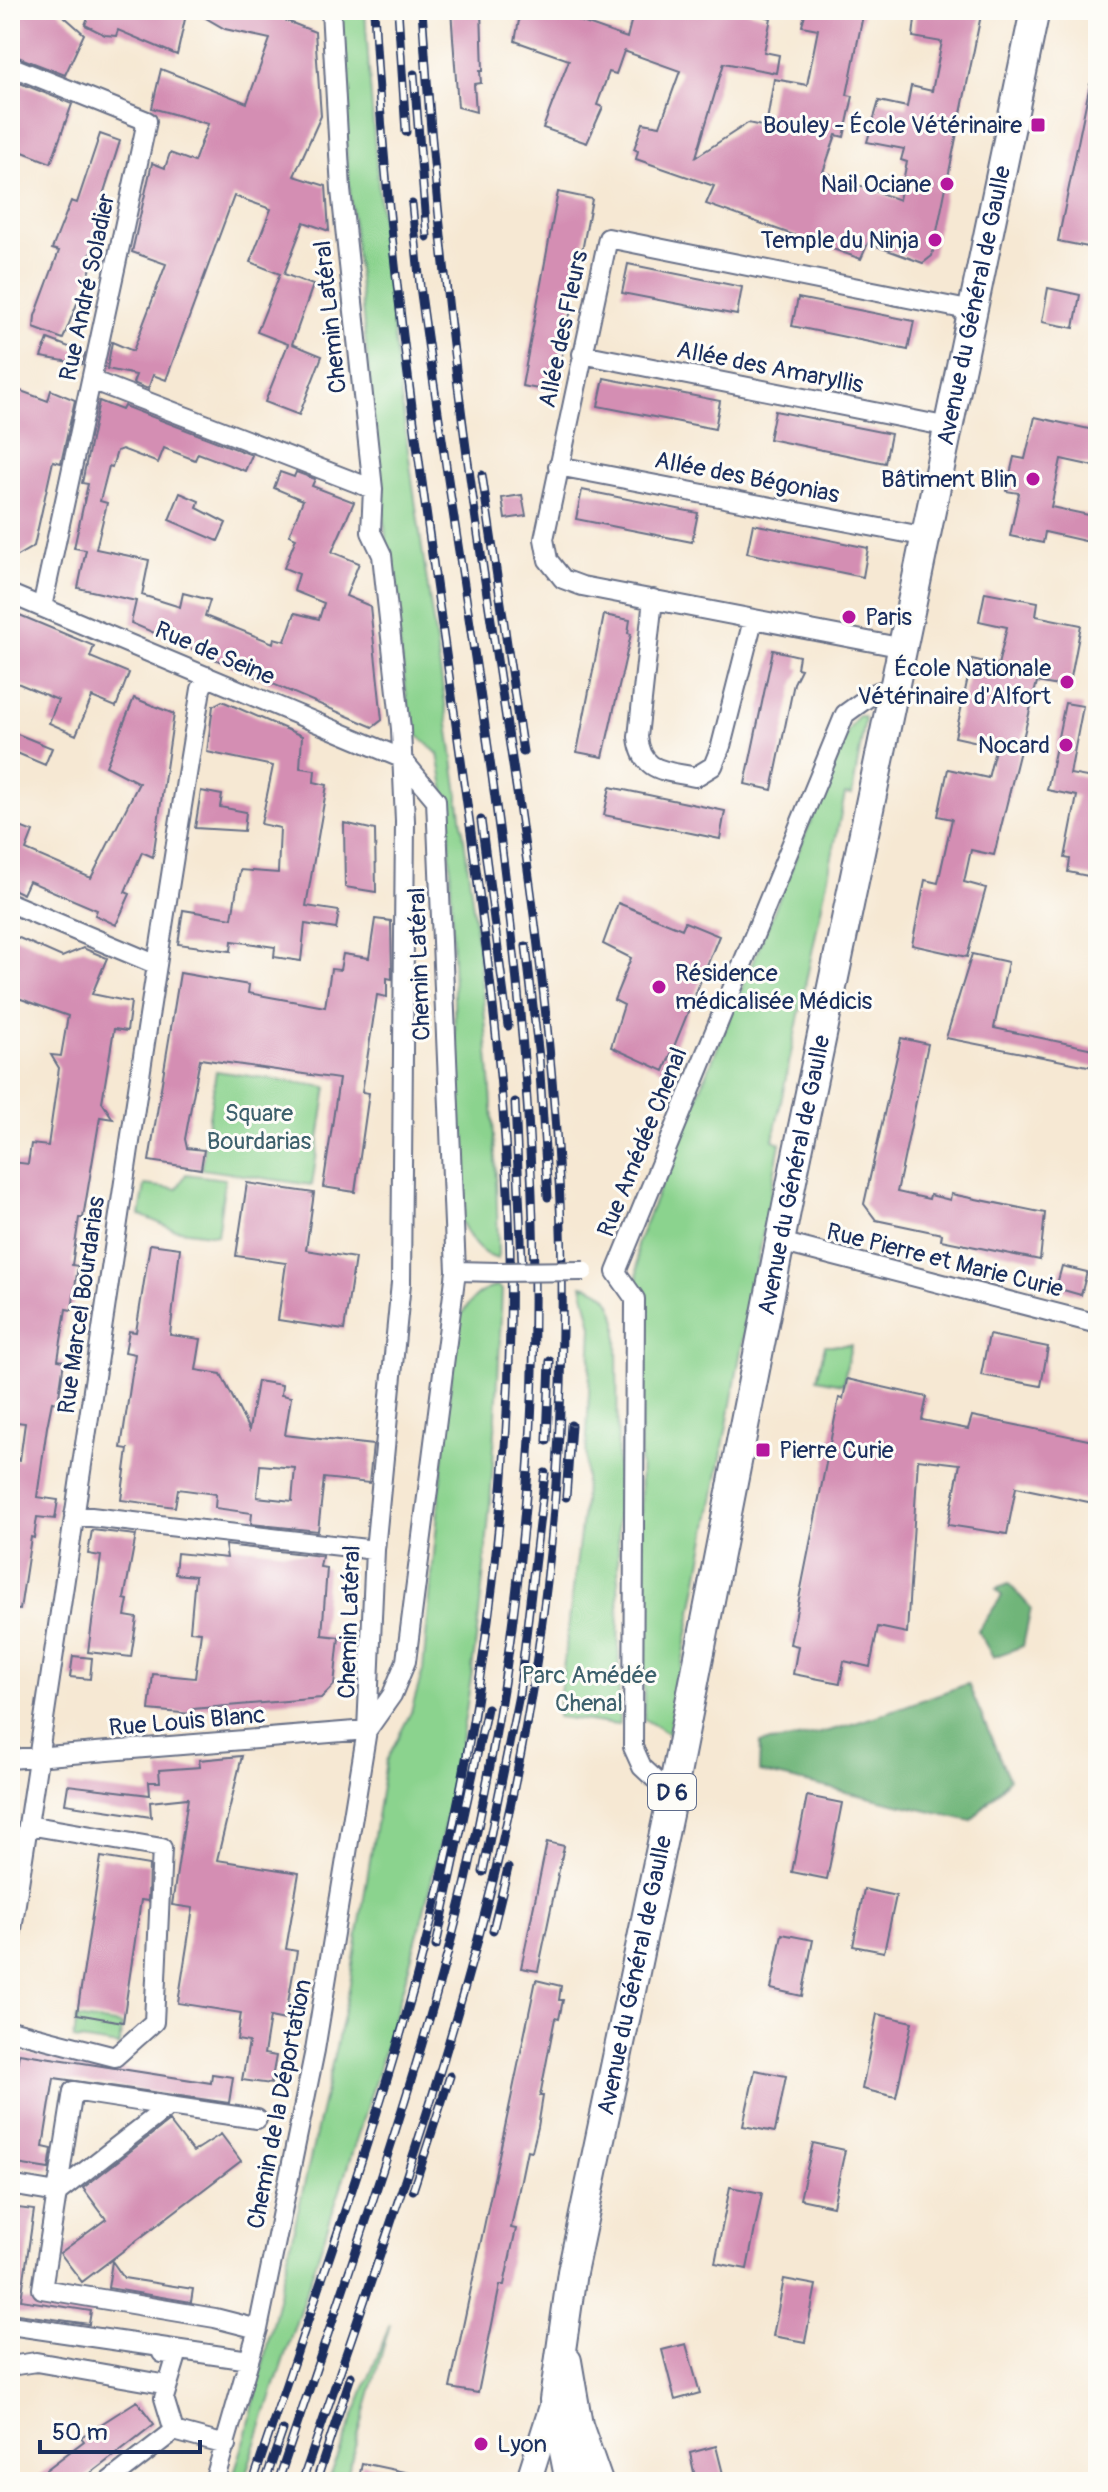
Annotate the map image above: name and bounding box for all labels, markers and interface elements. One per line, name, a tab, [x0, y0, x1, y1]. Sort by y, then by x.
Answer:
place label: Bouley - École Vétérinaire	[763, 111, 1022, 140]
marker: Bouley - École Vétérinaire	[1029, 116, 1047, 134]
street label: Avenue du Général de Gaulle	[931, 163, 1017, 448]
place label: Nail Ociane	[821, 170, 931, 199]
marker: Nail Ociane	[938, 175, 956, 193]
street label: Rue André Soladier	[53, 190, 122, 383]
place label: Temple du Ninja	[761, 226, 919, 255]
marker: Temple du Ninja	[926, 231, 944, 249]
street label: Chemin Latéral	[308, 239, 353, 395]
street label: Allée des Fleurs	[533, 248, 594, 410]
street label: Allée des Amaryllis	[674, 335, 866, 400]
street label: Allée des Bégonias	[652, 445, 842, 510]
place label: Bâtiment Blin	[881, 465, 1017, 494]
marker: Bâtiment Blin	[1024, 470, 1042, 488]
place label: Paris	[865, 603, 912, 632]
marker: Paris	[840, 608, 858, 626]
street label: Rue de Seine	[151, 615, 279, 692]
place label: École Nationale Vétérinaire d'Alfort	[857, 654, 1051, 711]
marker: École Nationale Vétérinaire d'Alfort	[1058, 673, 1076, 691]
place label: Nocard	[978, 731, 1050, 760]
marker: Nocard	[1057, 736, 1075, 754]
street label: Chemin Latéral	[402, 887, 437, 1041]
place label: Résidence médicalisée Médicis	[675, 959, 873, 1016]
marker: Résidence médicalisée Médicis	[650, 978, 668, 996]
street label: Avenue du Général de Gaulle	[752, 1032, 837, 1318]
street label: Rue Amédée Chenal	[591, 1043, 694, 1241]
park label: Square Bourdarias	[207, 1099, 311, 1156]
street label: Rue Marcel Bourdarias	[52, 1194, 111, 1416]
street label: Rue Pierre et Marie Curie	[824, 1217, 1066, 1304]
place label: Pierre Curie	[779, 1436, 894, 1465]
marker: Pierre Curie	[754, 1441, 772, 1459]
street label: Chemin Latéral	[332, 1545, 367, 1699]
park label: Parc Amédée Chenal	[522, 1661, 657, 1718]
street label: Rue Louis Blanc	[107, 1700, 267, 1743]
road number: D 6	[648, 1774, 696, 1810]
street label: Avenue du Général de Gaulle	[591, 1833, 678, 2118]
street label: Chemin de la Déportation	[241, 1977, 318, 2231]
scale bar	[40, 2404, 200, 2454]
text: 50 m	[52, 2418, 108, 2447]
place label: Lyon	[497, 2430, 547, 2459]
marker: Lyon	[472, 2435, 490, 2453]

